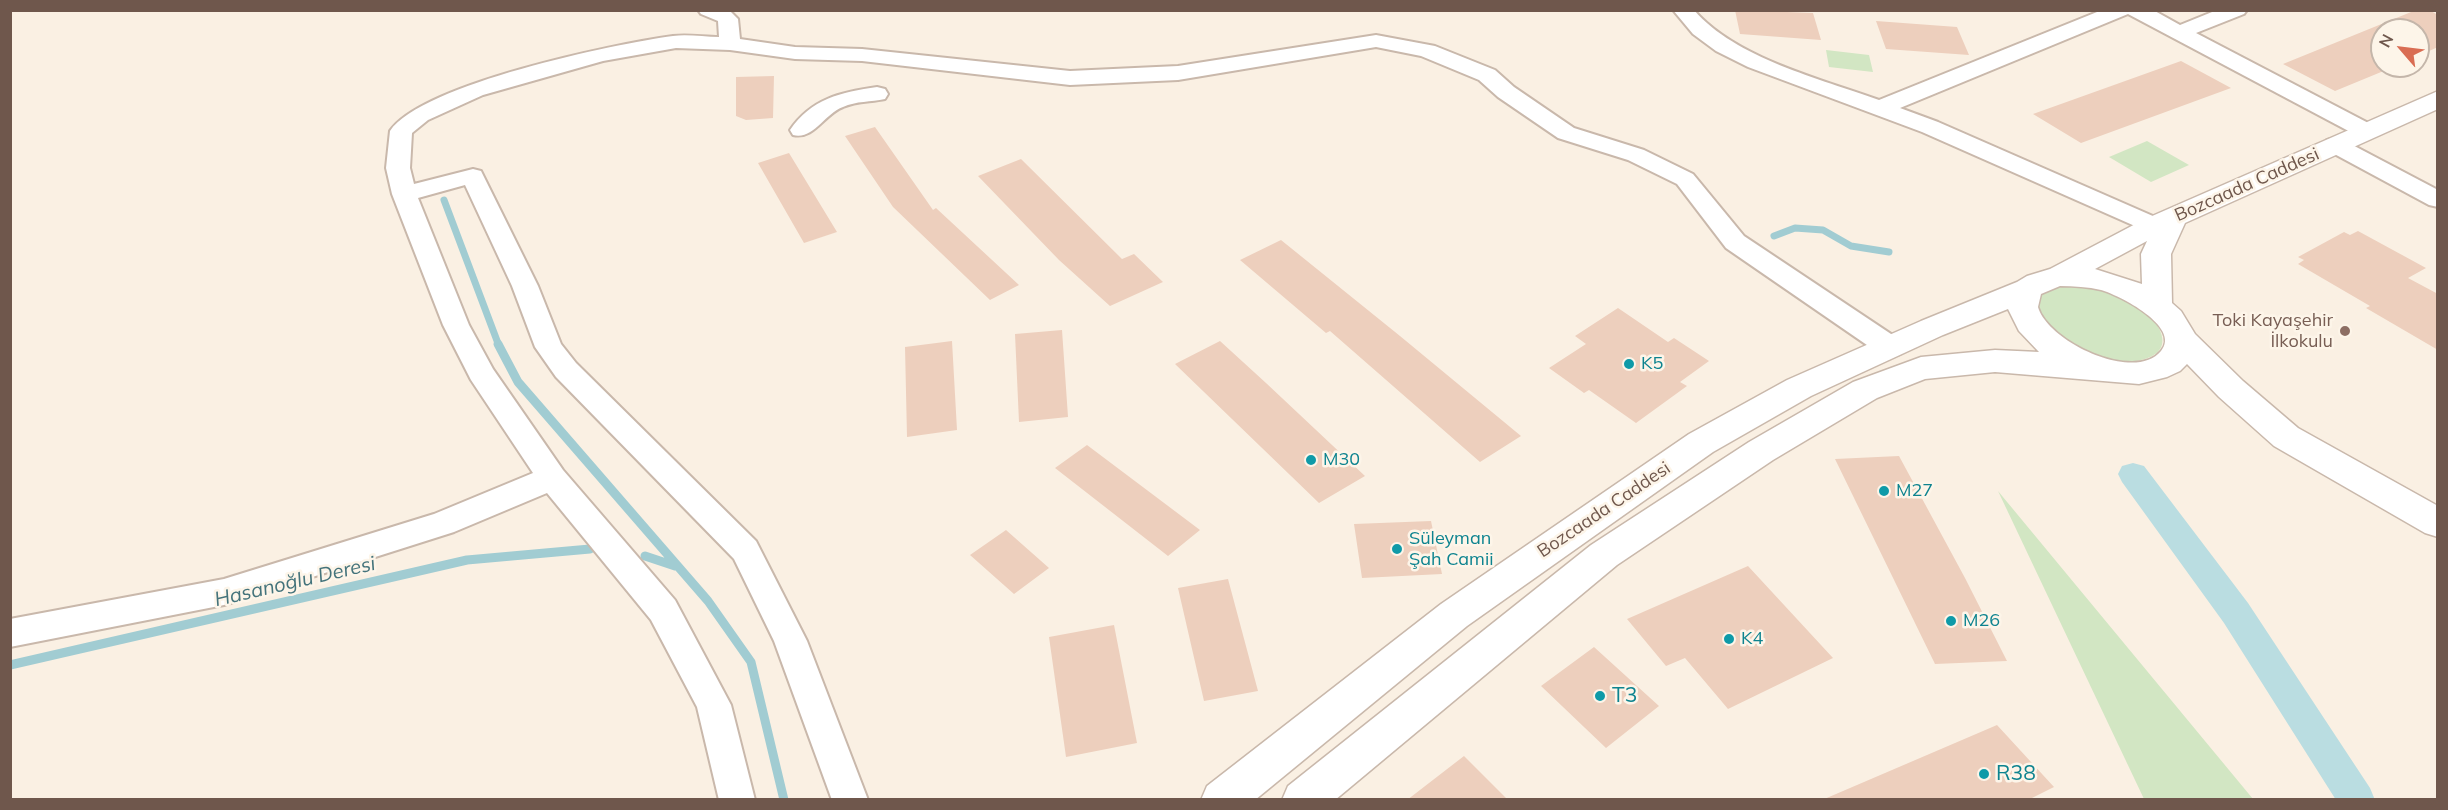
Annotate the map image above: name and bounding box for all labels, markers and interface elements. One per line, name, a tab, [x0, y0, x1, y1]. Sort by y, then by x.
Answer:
north arrow	[2370, 18, 2430, 78]
text: N	[2374, 30, 2398, 51]
street label: Bozcaada Caddesi	[2171, 143, 2323, 227]
place label: Toki Kayaşehir İlkokulu	[2213, 310, 2333, 352]
marker: Toki Kayaşehir İlkokulu	[2338, 324, 2352, 338]
place label: K5	[1641, 353, 1663, 375]
marker: K5	[1622, 357, 1636, 371]
place label: M30	[1323, 449, 1360, 471]
marker: M30	[1304, 453, 1318, 467]
street label: Bozcaada Caddesi	[1533, 458, 1675, 562]
place label: M27	[1896, 480, 1933, 502]
marker: M27	[1877, 484, 1891, 498]
place label: Süleyman Şah Camii	[1409, 528, 1493, 570]
marker: Süleyman Şah Camii	[1390, 542, 1404, 556]
water label: Hasanoğlu Deresi	[212, 552, 378, 612]
place label: M26	[1963, 610, 2000, 632]
marker: M26	[1944, 614, 1958, 628]
place label: K4	[1741, 628, 1763, 650]
marker: K4	[1722, 632, 1736, 646]
place label: T3	[1612, 683, 1637, 709]
marker: T3	[1593, 689, 1607, 703]
place label: R38	[1996, 761, 2036, 787]
marker: R38	[1977, 767, 1991, 781]

